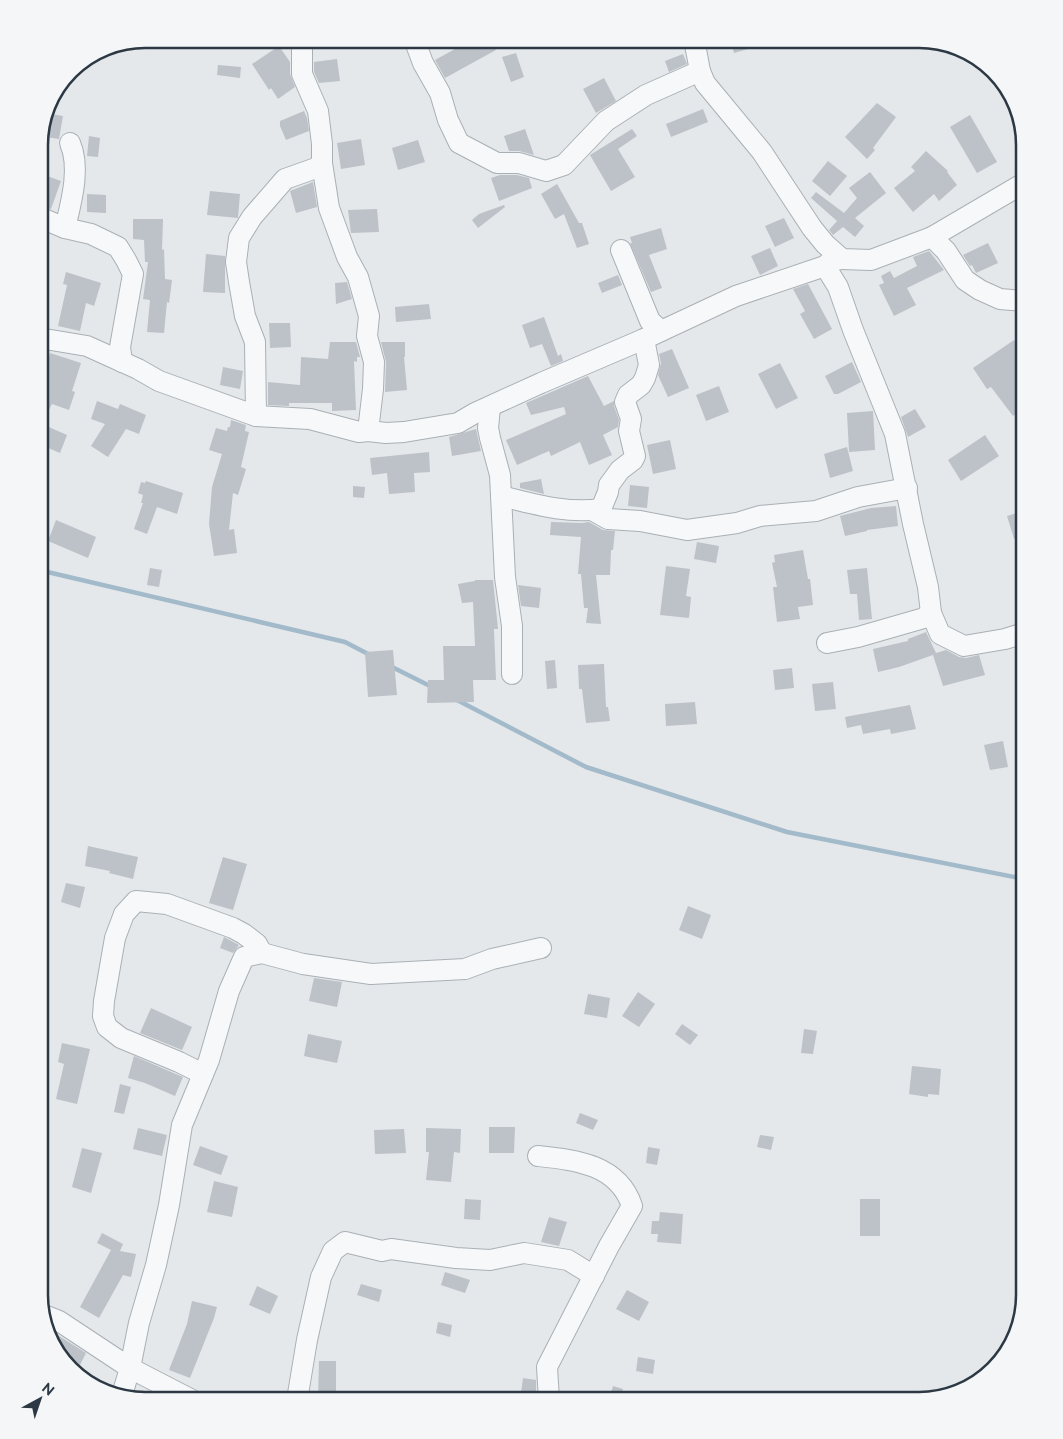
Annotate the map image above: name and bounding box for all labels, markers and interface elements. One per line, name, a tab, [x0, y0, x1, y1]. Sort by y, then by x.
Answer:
north arrow	[15, 1374, 65, 1424]
text: N	[39, 1379, 58, 1399]

